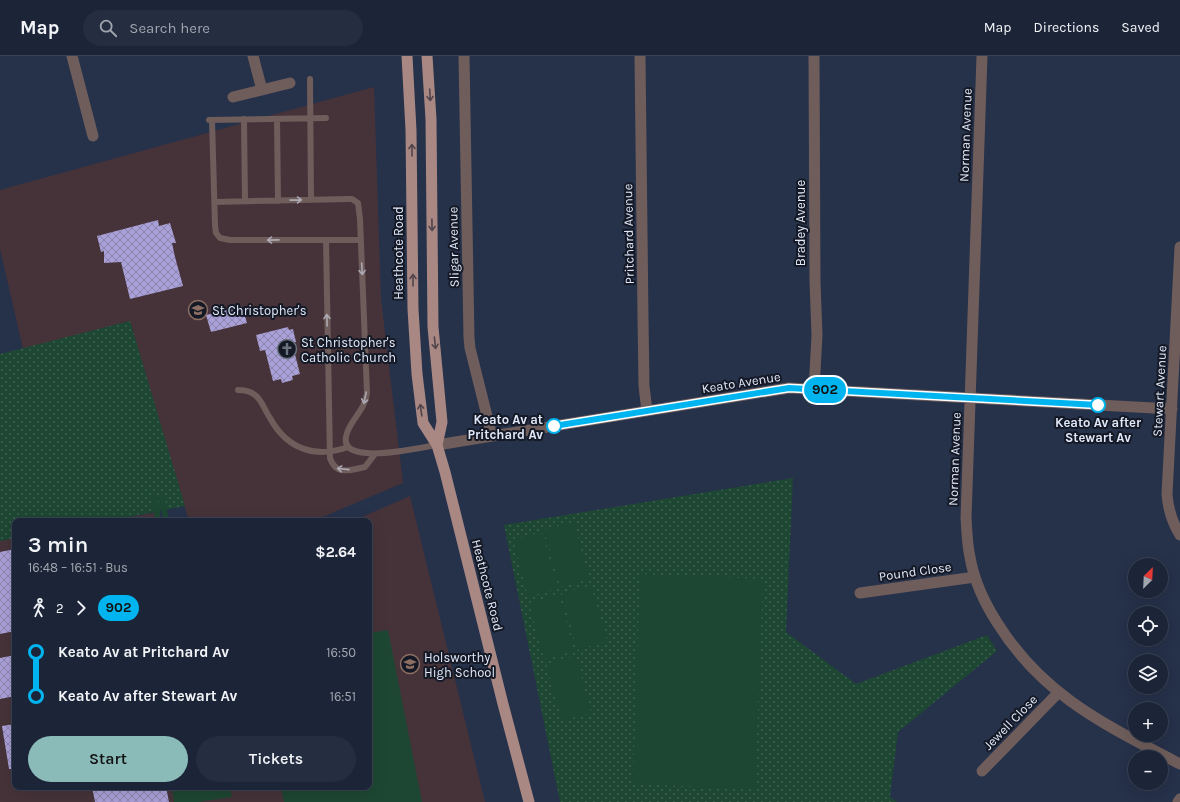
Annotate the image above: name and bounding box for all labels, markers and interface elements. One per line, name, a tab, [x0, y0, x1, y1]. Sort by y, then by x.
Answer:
search box	[83, 10, 363, 46]
text: Map	[20, 17, 59, 39]
icon: search	[97, 17, 119, 39]
text: Search here	[129, 19, 210, 37]
text: Map	[984, 19, 1012, 36]
text: Directions	[1034, 19, 1099, 36]
text: Saved	[1121, 19, 1160, 36]
one-way arrow	[426, 88, 434, 101]
street label: Norman Avenue	[956, 88, 975, 182]
one-way arrow	[408, 144, 415, 157]
street label: Bradey Avenue	[793, 180, 808, 266]
street label: Pritchard Avenue	[620, 183, 637, 284]
one-way arrow	[289, 196, 302, 204]
street label: Heathcote Road	[391, 206, 406, 300]
street label: Sligar Avenue	[445, 206, 462, 287]
one-way arrow	[428, 218, 436, 231]
one-way arrow	[267, 236, 280, 244]
one-way arrow	[358, 262, 366, 275]
one-way arrow	[409, 274, 417, 287]
school or university icon: St Christopher's	[187, 299, 209, 321]
place label: St Christopher's	[212, 303, 307, 318]
one-way arrow	[323, 314, 331, 327]
place label: St Christopher's Catholic Church	[301, 335, 396, 365]
one-way arrow	[431, 336, 438, 349]
church icon: St Christopher's Catholic Church	[276, 338, 298, 360]
street label: Stewart Avenue	[1150, 345, 1169, 437]
street label: Keato Avenue	[701, 369, 782, 396]
line badge: 902	[802, 377, 848, 403]
text: 902	[812, 381, 838, 398]
one-way arrow	[361, 392, 369, 405]
marker: Keato Av after Stewart Av	[1090, 397, 1106, 413]
one-way arrow	[417, 404, 425, 417]
place label: Keato Av at Pritchard Av	[467, 412, 543, 442]
street label: Norman Avenue	[945, 412, 964, 506]
place label: Keato Av after Stewart Av	[1055, 415, 1142, 445]
marker: Keato Av at Pritchard Av	[546, 418, 562, 434]
one-way arrow	[336, 465, 349, 473]
text: 3 min	[28, 532, 88, 558]
street label: Heathcote Road	[469, 538, 506, 632]
text: $2.64	[315, 543, 356, 561]
north arrow	[1128, 558, 1168, 598]
map controls	[1128, 558, 1168, 790]
street label: Pound Close	[878, 559, 953, 584]
text: 16:48 – 16:51 · Bus	[28, 560, 128, 575]
icon: walk	[28, 597, 50, 619]
icon: forward	[70, 597, 92, 619]
text: 902	[106, 599, 131, 616]
text: 2	[56, 601, 64, 616]
button: locate	[1128, 606, 1168, 646]
text: Keato Av at Pritchard Av	[58, 643, 229, 661]
text: 16:50	[326, 645, 356, 660]
place label: Holsworthy High School	[424, 650, 495, 680]
school or university icon: Holsworthy High School	[399, 653, 421, 675]
button: layers	[1128, 654, 1168, 694]
text: Keato Av after Stewart Av	[58, 687, 237, 705]
text: 16:51	[330, 689, 356, 704]
street label: Jewell Close	[980, 692, 1041, 753]
button: +	[1128, 702, 1168, 742]
button: Start	[28, 736, 188, 782]
button: Tickets	[196, 736, 356, 782]
button: −	[1128, 750, 1168, 790]

